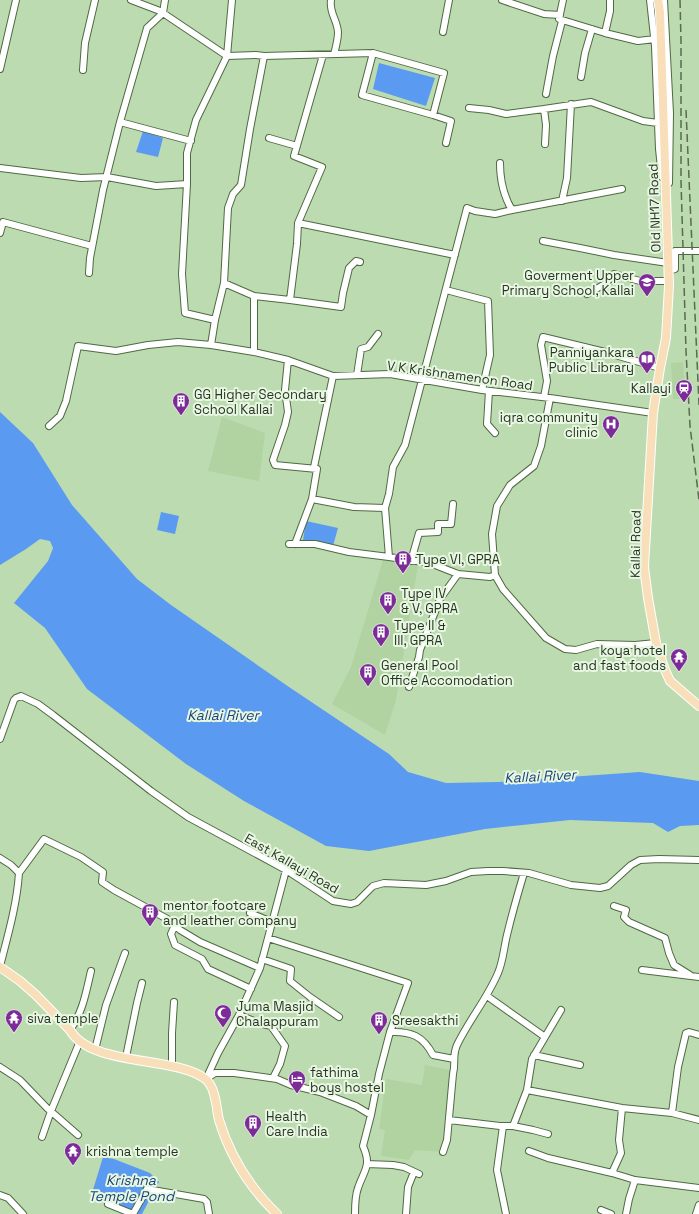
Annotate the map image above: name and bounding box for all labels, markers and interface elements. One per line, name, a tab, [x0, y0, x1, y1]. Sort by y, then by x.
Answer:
street label: Old NH17 Road	[644, 163, 665, 253]
place label: Goverment Upper Primary School, Kallai	[502, 267, 634, 299]
school or university icon: Goverment Upper Primary School, Kallai	[637, 272, 657, 297]
place label: Panniyankara Public Library	[549, 344, 635, 376]
library icon: Panniyankara Public Library	[637, 349, 657, 374]
street label: V K Krishnamenon Road	[386, 357, 534, 394]
station icon: Kallayi	[674, 378, 694, 403]
place label: Kallayi	[631, 380, 671, 397]
place label: GG Higher Secondary School Kallai	[194, 386, 327, 418]
building icon: GG Higher Secondary School Kallai	[171, 391, 191, 416]
place label: iqra community clinic	[500, 409, 598, 441]
hospital icon: iqra community clinic	[601, 414, 621, 439]
street label: Kallai Road	[626, 510, 645, 578]
building icon: Type VI, GPRA	[393, 549, 413, 574]
place label: Type VI, GPRA	[416, 551, 500, 568]
place label: Type IV & V, GPRA	[401, 585, 458, 617]
building icon: Type IV & V, GPRA	[378, 590, 398, 615]
place label: Type II & III, GPRA	[394, 617, 446, 649]
building icon: Type II & III, GPRA	[371, 622, 391, 647]
place label: koya hotel and fast foods	[573, 642, 666, 674]
temple icon: koya hotel and fast foods	[669, 647, 689, 672]
place label: General Pool Office Accomodation	[381, 657, 513, 689]
building icon: General Pool Office Accomodation	[358, 662, 378, 687]
water label: Kallai River	[187, 706, 261, 724]
water label: Kallai River	[504, 765, 578, 787]
street label: East Kallayi Road	[241, 830, 342, 897]
place label: mentor footcare and leather company	[163, 897, 297, 929]
building icon: mentor footcare and leather company	[140, 902, 160, 927]
place label: Juma Masjid Chalappuram	[236, 998, 319, 1030]
mosque icon: Juma Masjid Chalappuram	[213, 1003, 233, 1028]
temple icon: siva temple	[4, 1008, 24, 1033]
place label: siva temple	[27, 1010, 99, 1027]
building icon: Sreesakthi	[369, 1010, 389, 1035]
place label: Sreesakthi	[392, 1012, 458, 1029]
place label: fathima boys hostel	[310, 1064, 384, 1096]
hotel icon: fathima boys hostel	[287, 1069, 307, 1094]
place label: Health Care India	[266, 1108, 328, 1140]
building icon: Health Care India	[243, 1113, 263, 1138]
temple icon: krishna temple	[63, 1141, 83, 1166]
place label: krishna temple	[86, 1143, 179, 1160]
water label: Krishna Temple Pond	[88, 1171, 176, 1205]

